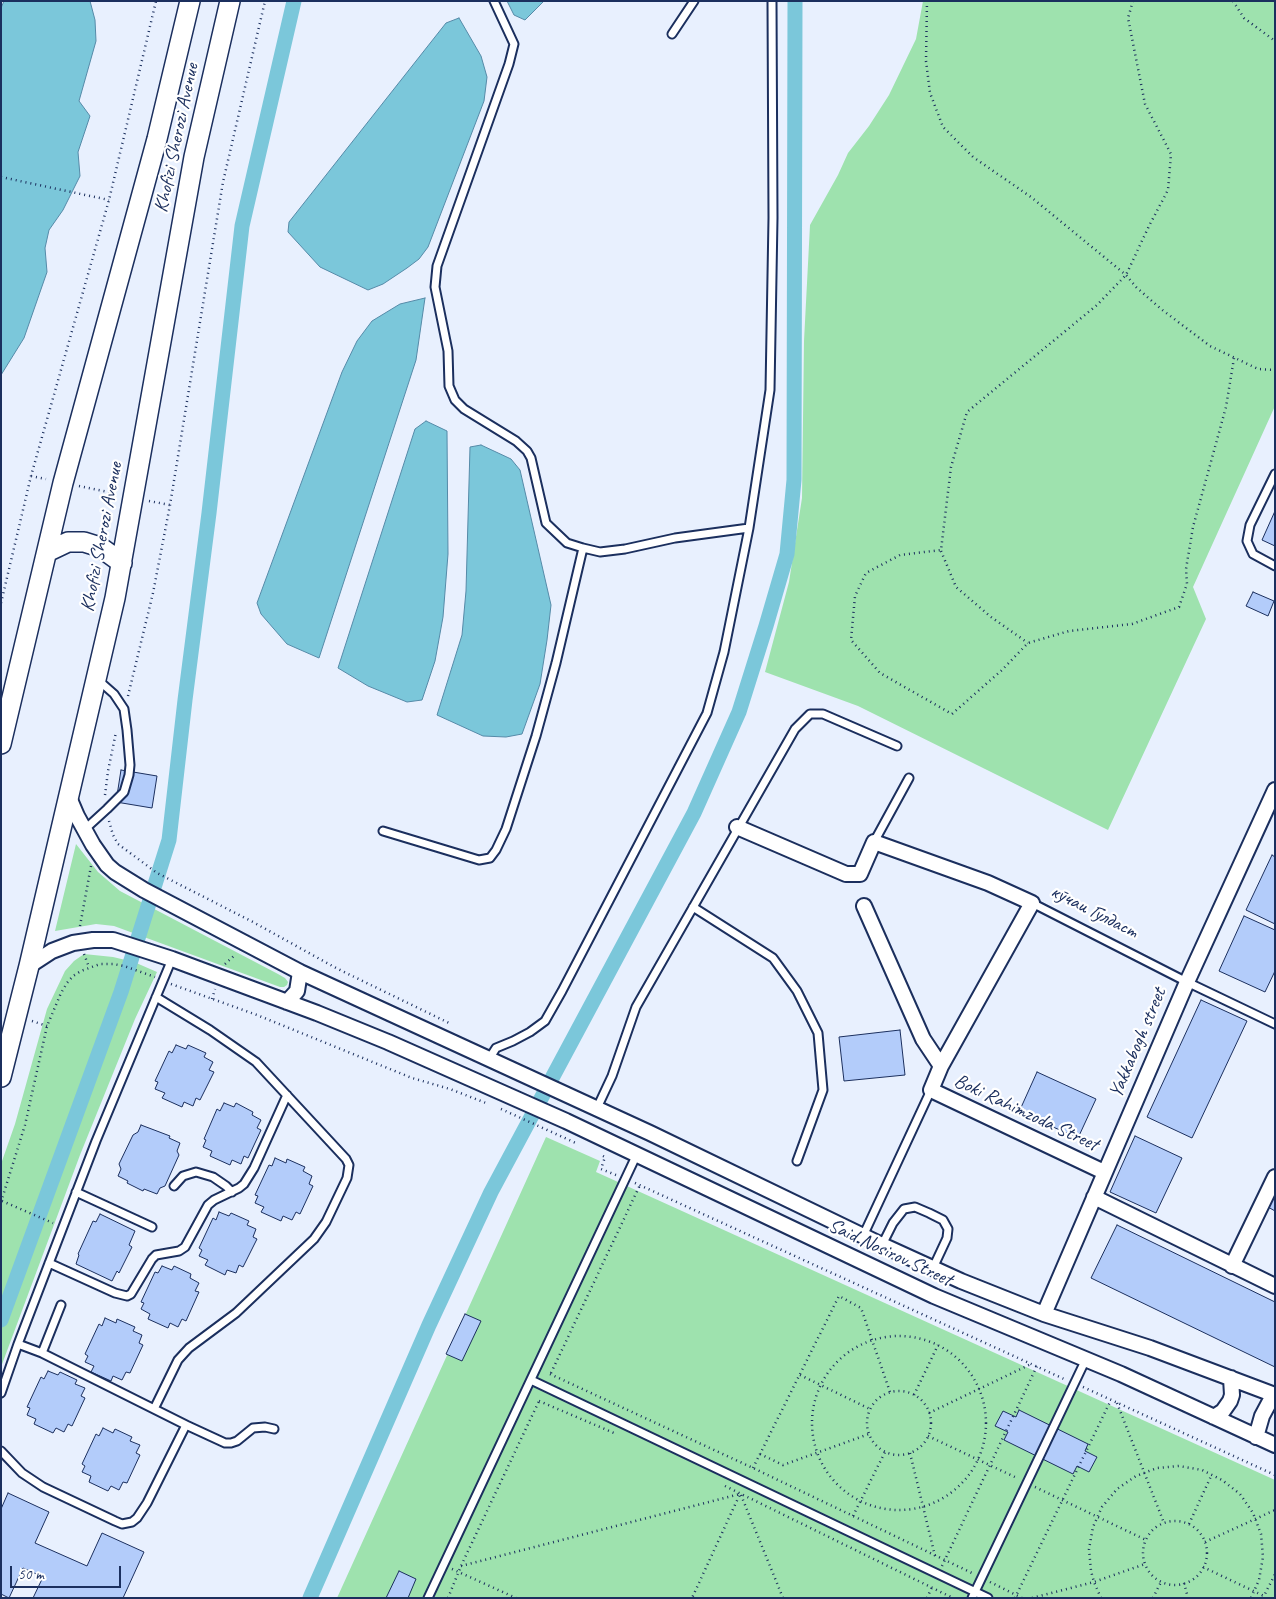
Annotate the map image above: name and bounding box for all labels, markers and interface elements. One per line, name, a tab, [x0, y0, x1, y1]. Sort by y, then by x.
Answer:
street label: Khofizi Sherozi Avenue	[150, 61, 204, 215]
street label: Khofizi Sherozi Avenue	[76, 460, 128, 614]
street label: кӯчаи Гулдаст	[1047, 880, 1141, 944]
street label: Yakkabogh street	[1104, 984, 1172, 1102]
street label: Boki Rahimzoda Street	[950, 1069, 1102, 1157]
street label: Said Nosirov Street	[824, 1214, 956, 1292]
scale bar	[12, 1556, 124, 1588]
text: 50 m	[18, 1565, 44, 1584]

